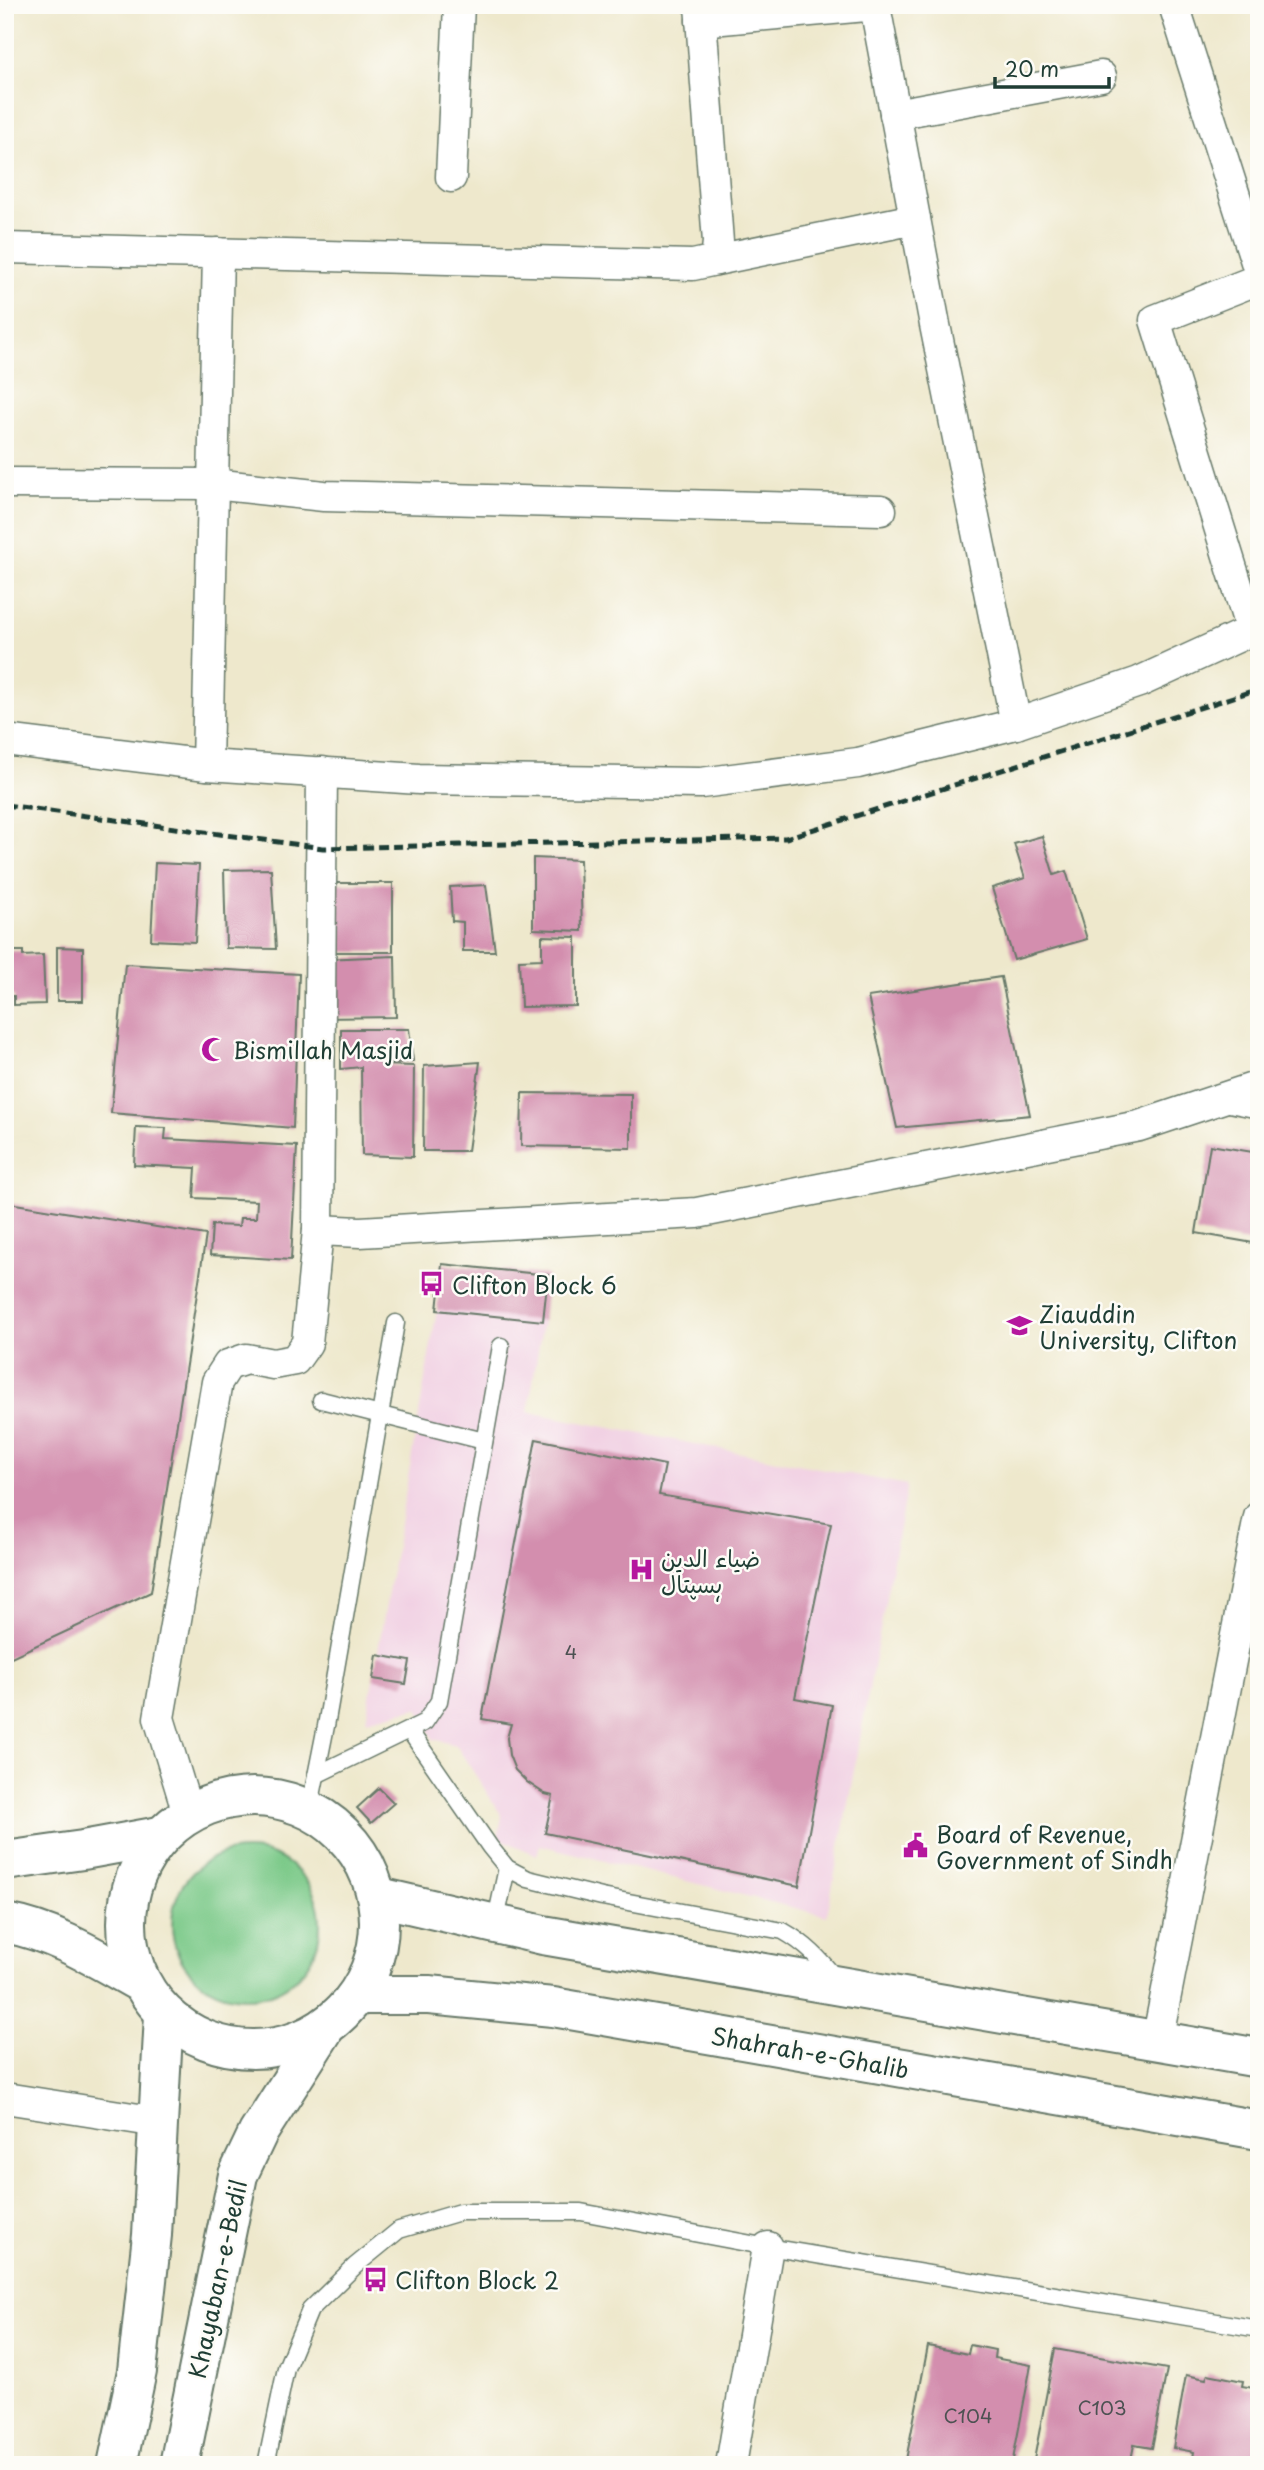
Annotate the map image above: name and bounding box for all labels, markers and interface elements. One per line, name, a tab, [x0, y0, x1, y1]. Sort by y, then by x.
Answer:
scale bar	[995, 46, 1108, 90]
text: 20 m	[1005, 52, 1059, 84]
place label: Bismillah Masjid	[233, 1032, 413, 1067]
mosque icon: Bismillah Masjid	[199, 1035, 227, 1063]
place label: Clifton Block 6	[452, 1267, 617, 1302]
bus stop icon: Clifton Block 6	[418, 1270, 446, 1298]
place label: Ziauddin University, Clifton	[1039, 1296, 1237, 1357]
school or university icon: Ziauddin University, Clifton	[1005, 1312, 1033, 1340]
place label: ضیاء الدین ہسپتال	[661, 1540, 760, 1601]
hospital icon: ضیاء الدین ہسپتال	[627, 1556, 655, 1584]
house number: 4	[565, 1637, 577, 1665]
place label: Board of Revenue, Government of Sindh	[936, 1816, 1173, 1877]
public building icon: Board of Revenue, Government of Sindh	[902, 1832, 930, 1860]
street label: Shahrah-e-Ghalib	[708, 2017, 912, 2087]
street label: Khayaban-e-Bedil	[179, 2176, 255, 2382]
place label: Clifton Block 2	[395, 2262, 559, 2297]
bus stop icon: Clifton Block 2	[361, 2265, 389, 2293]
house number: C103	[1077, 2393, 1127, 2421]
house number: C104	[943, 2401, 993, 2429]

